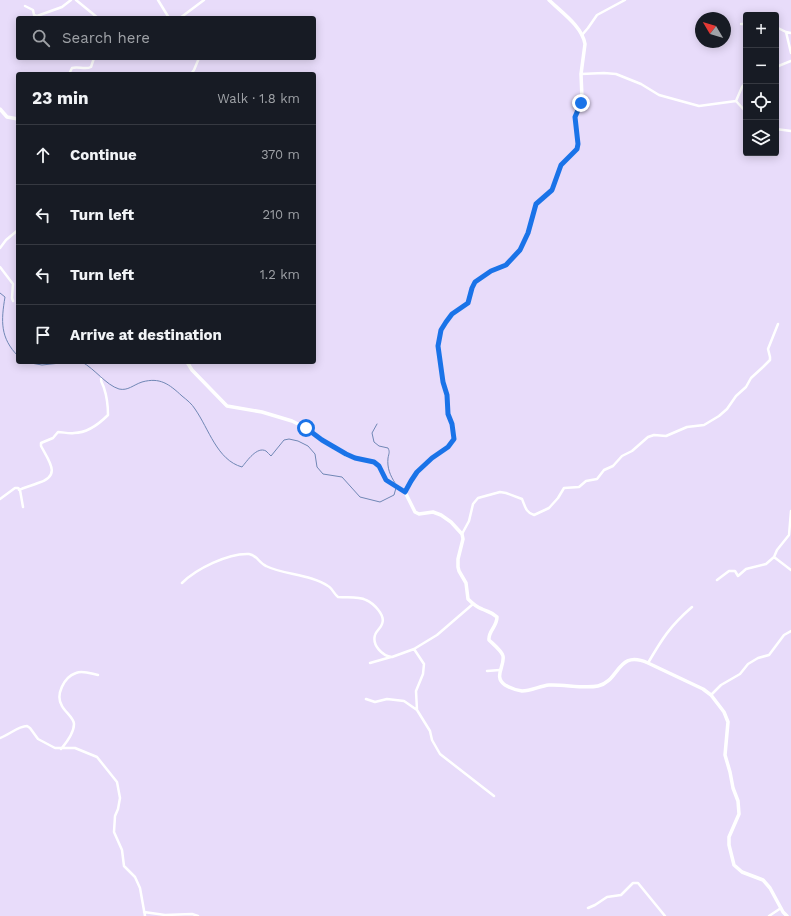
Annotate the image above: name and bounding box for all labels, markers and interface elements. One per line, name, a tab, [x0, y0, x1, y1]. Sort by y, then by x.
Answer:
north arrow	[695, 12, 731, 48]
map controls	[743, 12, 779, 156]
button: +	[743, 12, 779, 48]
search box	[16, 16, 316, 60]
icon: search	[30, 27, 52, 49]
text: Search here	[62, 29, 150, 47]
button: −	[743, 48, 779, 84]
button: locate	[743, 84, 779, 120]
text: 23 min	[32, 88, 89, 108]
text: Walk · 1.8 km	[217, 91, 300, 106]
route end	[572, 94, 590, 112]
button: layers	[743, 120, 779, 156]
icon: ahead	[32, 144, 54, 166]
text: Continue	[70, 146, 137, 164]
text: 370 m	[261, 147, 300, 162]
icon: left	[32, 204, 54, 226]
text: Turn left	[70, 206, 134, 224]
text: 210 m	[262, 207, 300, 222]
icon: left	[32, 264, 54, 286]
text: Turn left	[70, 266, 134, 284]
text: 1.2 km	[260, 267, 300, 282]
icon: arrive	[32, 324, 54, 346]
text: Arrive at destination	[70, 326, 222, 344]
route start	[297, 419, 315, 437]

